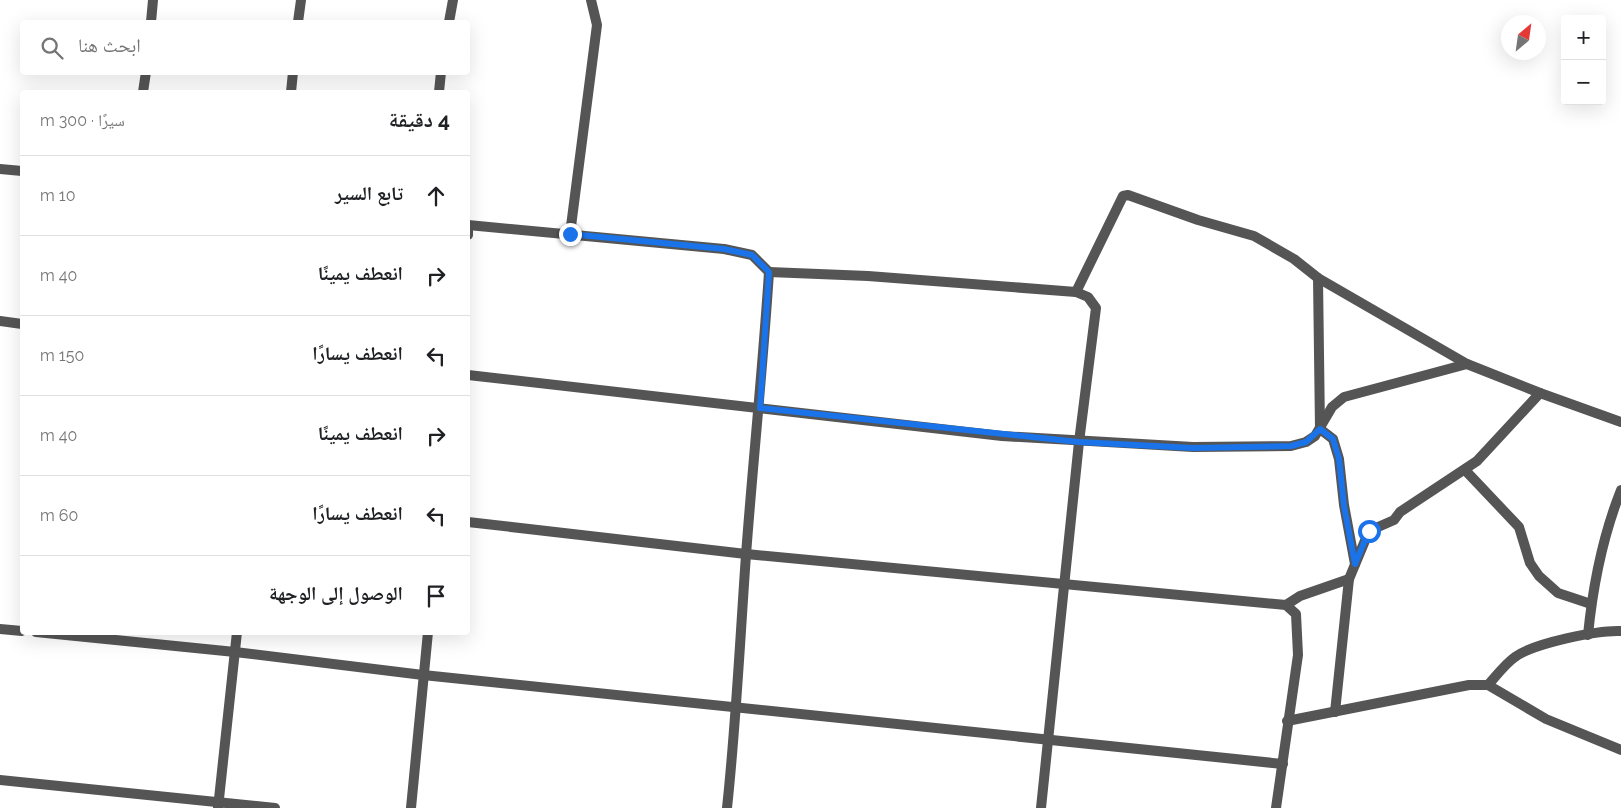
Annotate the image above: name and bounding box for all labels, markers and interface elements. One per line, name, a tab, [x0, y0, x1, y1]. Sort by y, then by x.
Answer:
north arrow	[1501, 15, 1546, 60]
map controls	[1561, 15, 1606, 105]
button: +	[1561, 15, 1606, 60]
search box	[20, 20, 470, 75]
icon: search	[38, 34, 66, 62]
text: ابحث هنا	[78, 34, 141, 56]
button: −	[1561, 60, 1606, 105]
text: 4 دقيقة	[389, 107, 450, 132]
text: سيرًا · 300 m	[40, 111, 125, 130]
text: تابع السير	[335, 182, 403, 204]
icon: ahead	[422, 182, 450, 210]
text: 10 m	[40, 186, 75, 205]
route end	[559, 223, 582, 246]
text: انعطف يمينًا	[318, 262, 403, 284]
icon: right	[422, 262, 450, 290]
text: 40 m	[40, 266, 77, 285]
text: انعطف يسارًا	[312, 342, 403, 364]
icon: left	[422, 342, 450, 370]
text: 150 m	[40, 346, 84, 365]
text: انعطف يمينًا	[318, 422, 403, 444]
icon: right	[422, 422, 450, 450]
text: 40 m	[40, 426, 77, 445]
text: انعطف يسارًا	[312, 502, 403, 524]
icon: left	[422, 502, 450, 530]
text: 60 m	[40, 506, 78, 525]
route start	[1358, 520, 1381, 543]
text: الوصول إلى الوجهة	[269, 582, 403, 604]
icon: arrive	[422, 582, 450, 610]

